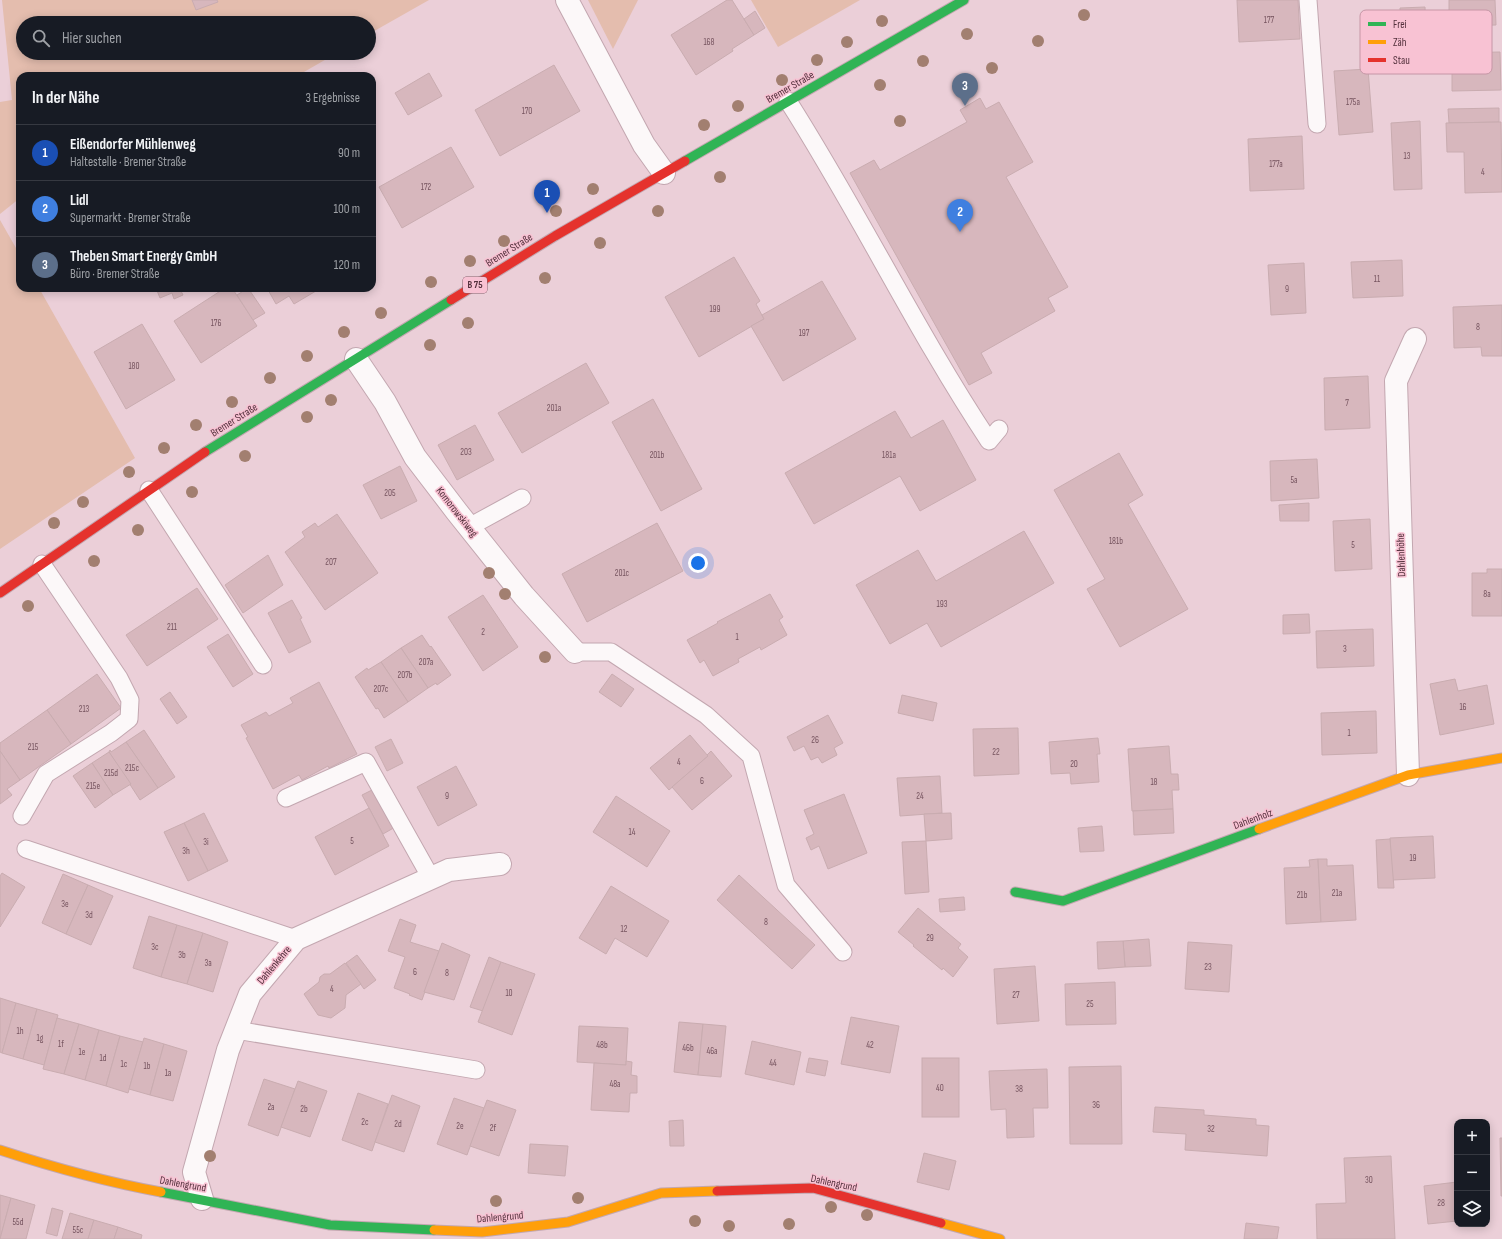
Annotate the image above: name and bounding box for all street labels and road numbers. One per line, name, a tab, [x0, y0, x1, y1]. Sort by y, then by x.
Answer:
street label: Bremer Straße	[764, 68, 816, 106]
street label: Bremer Straße	[483, 230, 535, 270]
road number: B 75	[463, 277, 487, 293]
street label: Bremer Straße	[208, 400, 260, 440]
street label: Komorowskiweg	[433, 484, 481, 540]
street label: Dahlenhöhe	[1394, 533, 1408, 577]
street label: Dahlenholz	[1232, 806, 1274, 832]
street label: Dahlenkehre	[254, 943, 294, 987]
street label: Dahlengrund	[810, 1172, 859, 1194]
street label: Dahlengrund	[159, 1174, 208, 1195]
street label: Dahlengrund	[476, 1208, 524, 1226]

